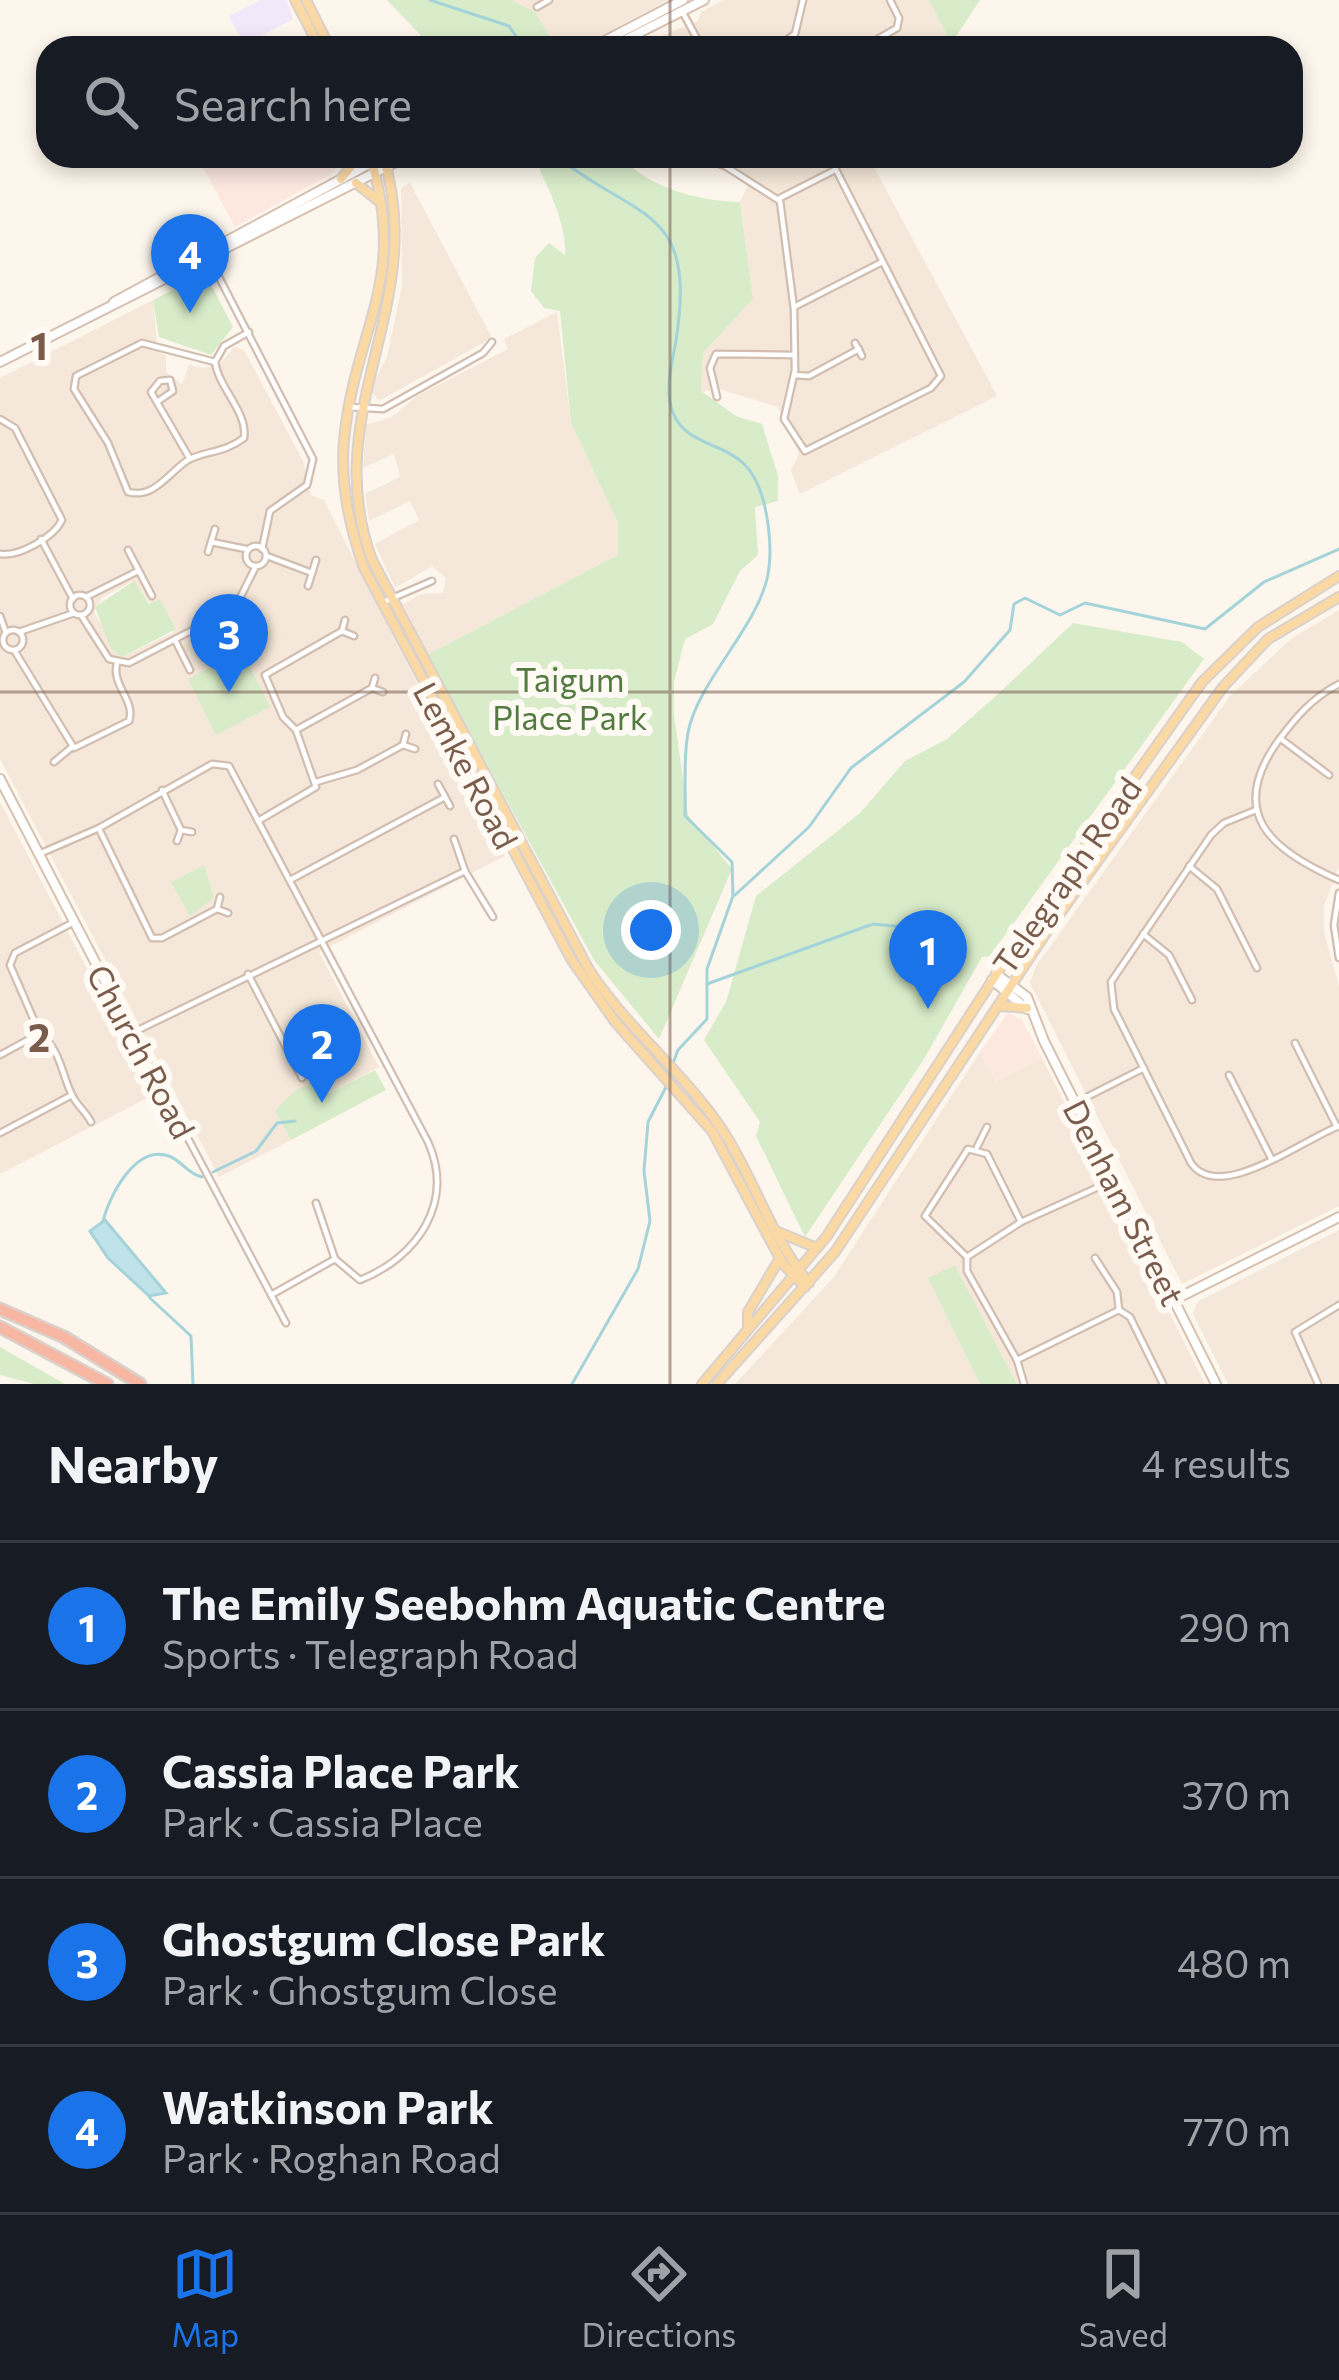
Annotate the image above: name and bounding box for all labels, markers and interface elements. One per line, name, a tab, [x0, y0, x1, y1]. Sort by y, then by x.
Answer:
search box	[36, 36, 1303, 168]
icon: search	[78, 69, 144, 135]
text: Search here	[174, 75, 412, 130]
pin: 4	[151, 214, 229, 313]
text: 1	[30, 320, 48, 368]
pin: 3	[190, 594, 268, 693]
park label: Taigum Place Park	[492, 658, 648, 737]
street label: Lemke Road	[406, 675, 528, 855]
street label: Telegraph Road	[983, 768, 1149, 982]
your location	[621, 900, 681, 960]
pin: 1	[889, 910, 967, 1009]
street label: Church Road	[79, 957, 205, 1145]
pin: 2	[283, 1004, 361, 1103]
text: 2	[28, 1012, 50, 1060]
street label: Denham Street	[1056, 1092, 1194, 1312]
text: Nearby	[48, 1431, 218, 1494]
text: 4 results	[1141, 1438, 1291, 1486]
text: The Emily Seebohm Aquatic Centre	[162, 1574, 886, 1629]
text: 1	[78, 1602, 96, 1650]
text: 290 m	[1179, 1602, 1291, 1650]
text: Sports · Telegraph Road	[162, 1629, 578, 1677]
text: Cassia Place Park	[162, 1742, 520, 1797]
text: 2	[76, 1770, 98, 1818]
text: 370 m	[1181, 1770, 1291, 1818]
text: Park · Cassia Place	[162, 1797, 483, 1845]
text: Ghostgum Close Park	[162, 1910, 605, 1965]
text: 3	[76, 1938, 98, 1986]
text: 480 m	[1177, 1938, 1291, 1986]
text: Park · Ghostgum Close	[162, 1965, 557, 2013]
text: Watkinson Park	[162, 2078, 494, 2133]
text: 4	[75, 2106, 99, 2154]
text: 770 m	[1183, 2106, 1291, 2154]
text: Park · Roghan Road	[162, 2133, 501, 2181]
tab: Map	[171, 2241, 239, 2354]
tab: Directions	[582, 2241, 736, 2354]
tab: Saved	[1079, 2241, 1168, 2354]

